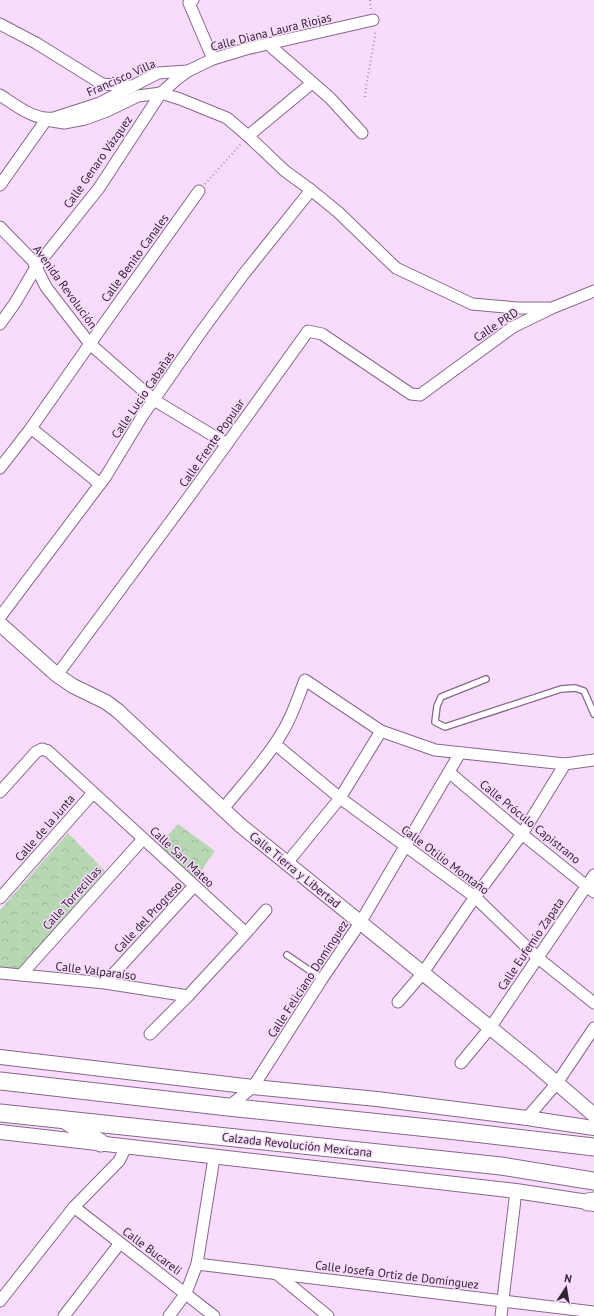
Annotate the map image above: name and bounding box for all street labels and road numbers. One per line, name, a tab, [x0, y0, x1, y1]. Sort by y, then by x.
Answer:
street label: Calle Diana Laura Riojas	[209, 9, 333, 54]
street label: Francisco Villa	[84, 56, 158, 99]
street label: Calle Genaro Vázquez	[60, 112, 135, 211]
street label: Calle Benito Canales	[98, 211, 172, 305]
street label: Avenida Revolución	[30, 242, 101, 331]
street label: Calle PRD	[470, 304, 521, 345]
street label: Calle Lucio Cabañas	[108, 348, 177, 441]
street label: Calle Frente Popular	[176, 396, 248, 490]
street label: Calle Próculo Capistrano	[477, 776, 584, 867]
street label: Calle de la Junta	[11, 791, 78, 864]
street label: Calle Otilio Montaño	[398, 822, 492, 898]
street label: Calle San Mateo	[147, 823, 218, 890]
street label: Calle Tierra y Libertad	[247, 828, 344, 911]
street label: Calle Torrecillas	[39, 863, 104, 933]
street label: Calle del Progreso	[110, 878, 185, 956]
street label: Calle Eufemio Zapata	[494, 894, 567, 993]
street label: Calle Feliciano Domínguez	[264, 917, 351, 1040]
street label: Calle Valparaíso	[55, 958, 137, 983]
street label: Calzada Revolución Mexicana	[221, 1129, 373, 1160]
street label: Calle Bucareli	[120, 1223, 185, 1278]
street label: Calle Josefa Ortiz de Domínguez	[314, 1257, 480, 1292]

